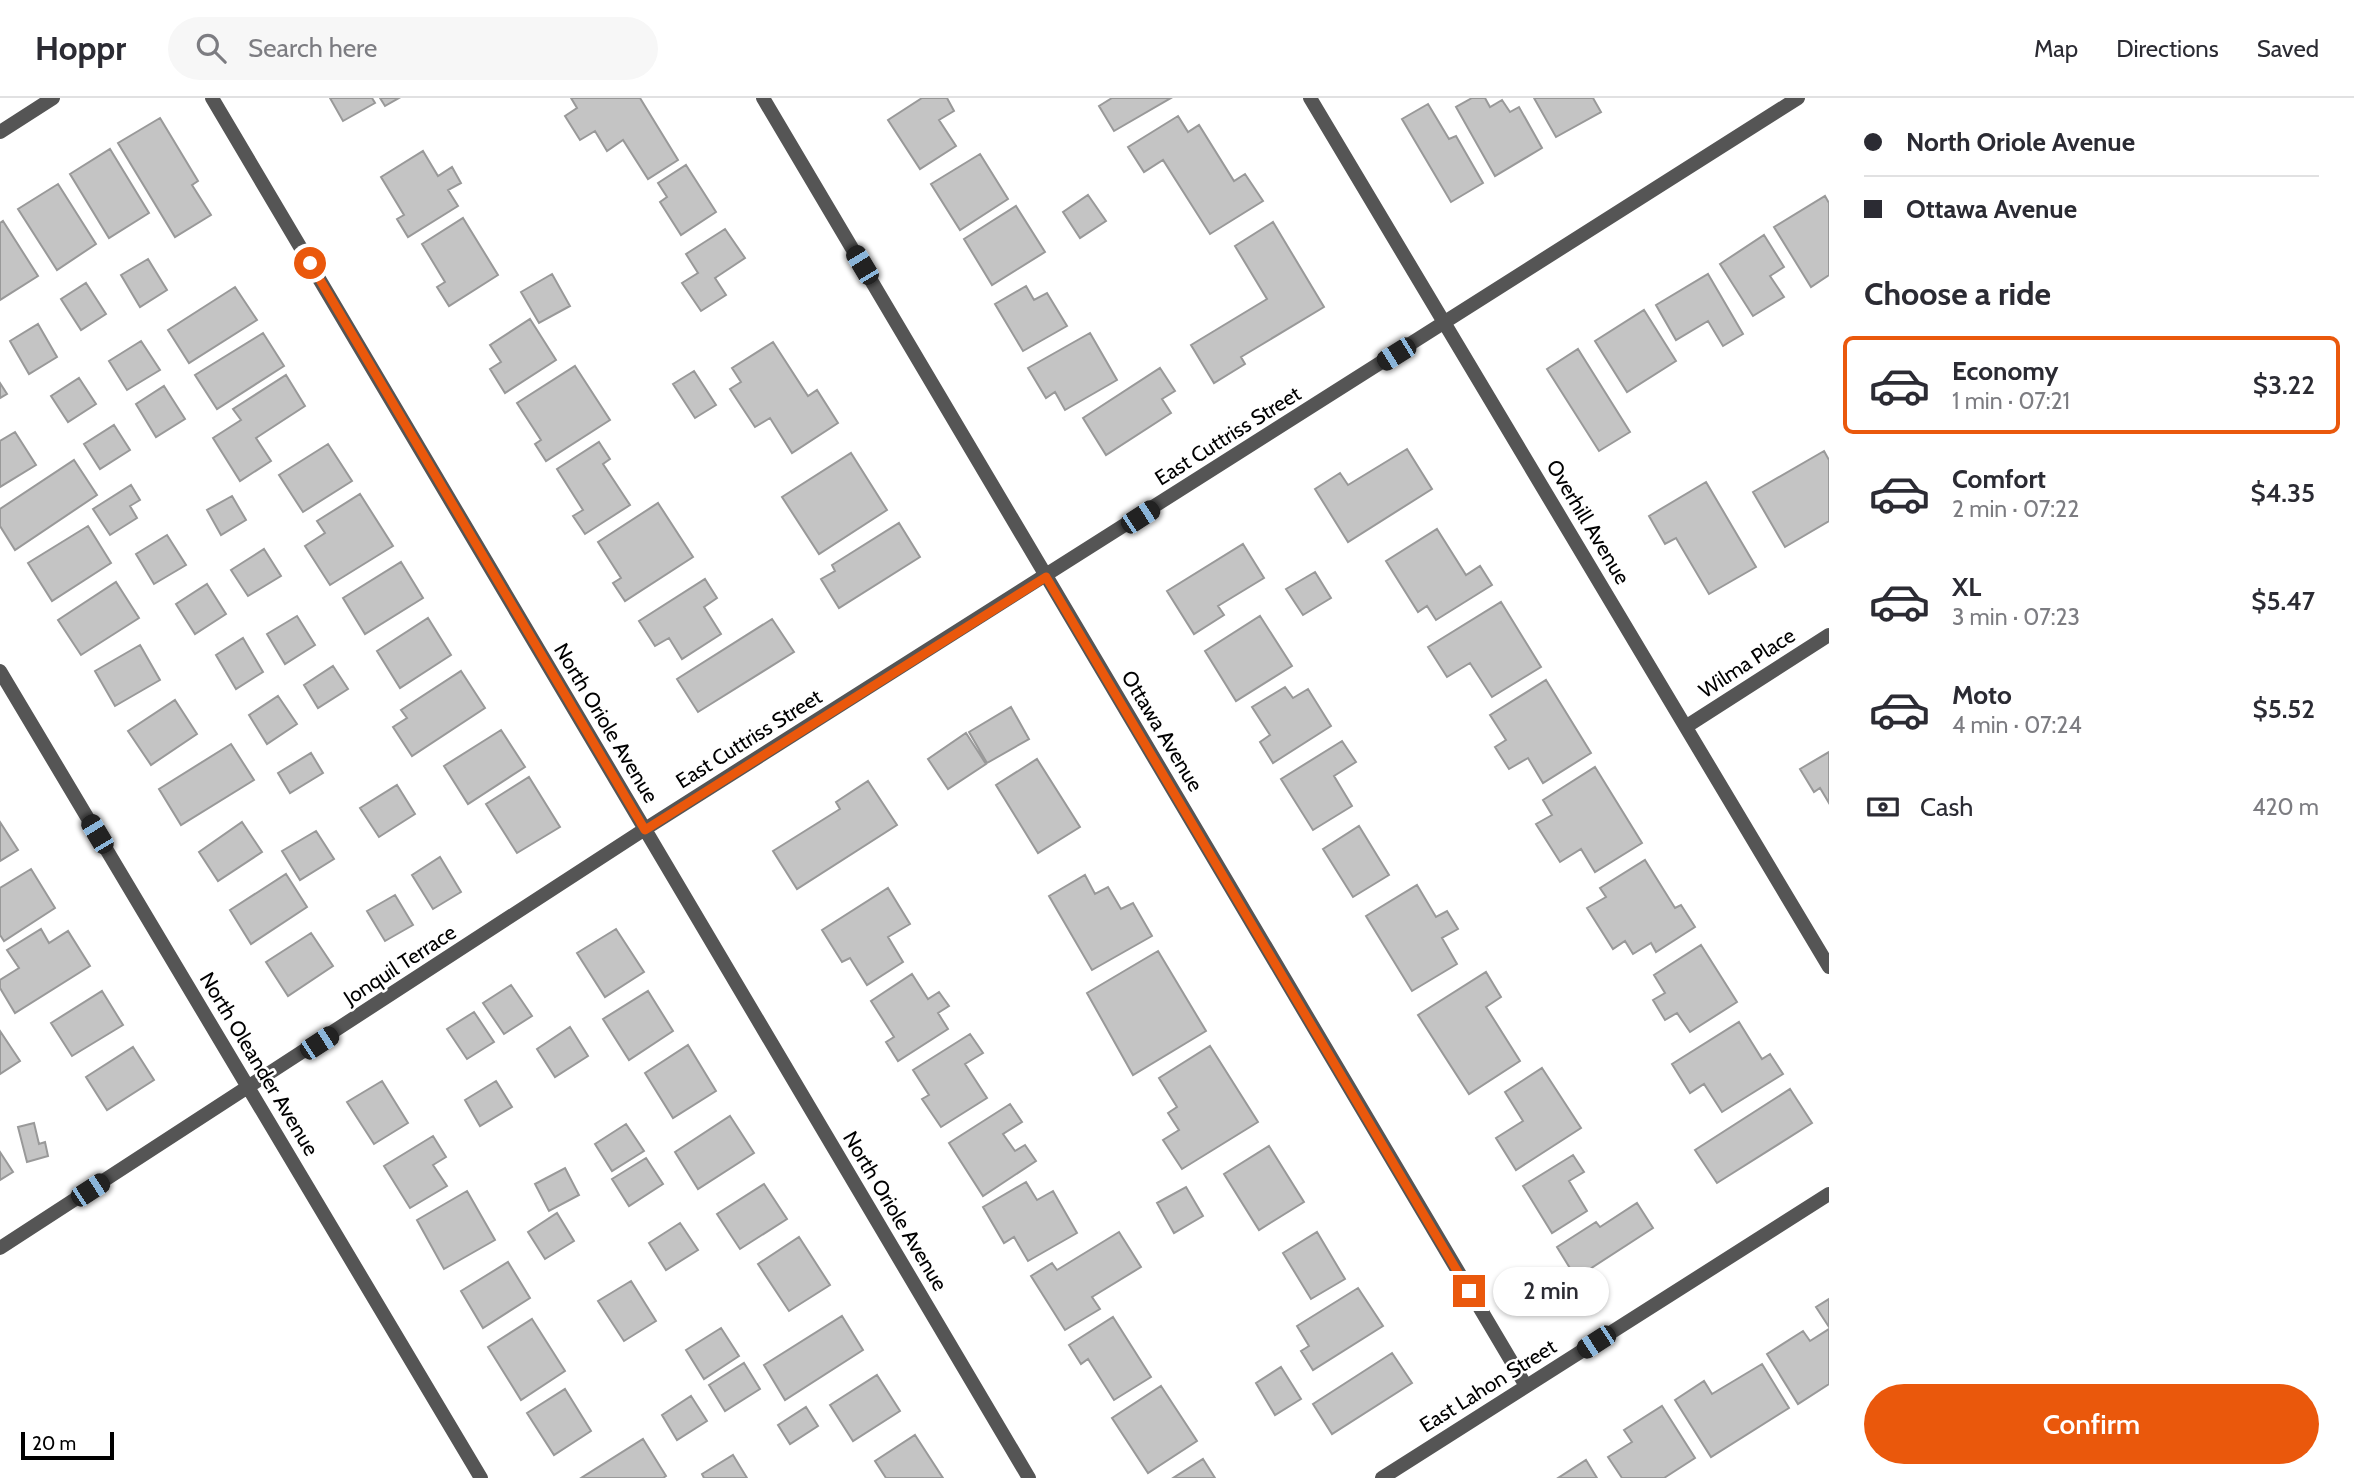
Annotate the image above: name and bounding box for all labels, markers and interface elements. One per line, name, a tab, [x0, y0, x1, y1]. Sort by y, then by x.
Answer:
search box	[168, 17, 658, 80]
text: Hoppr	[35, 28, 126, 68]
icon: search	[192, 29, 230, 67]
text: Search here	[248, 32, 377, 64]
text: Map	[2034, 34, 2078, 63]
text: Directions	[2116, 34, 2219, 63]
text: Saved	[2257, 34, 2319, 63]
text: North Oriole Avenue	[1906, 126, 2135, 158]
text: Ottawa Avenue	[1906, 193, 2077, 225]
car	[843, 242, 882, 288]
route start	[294, 247, 326, 279]
text: Choose a ride	[1864, 274, 2051, 313]
car	[1373, 334, 1420, 374]
icon: car	[1868, 354, 1931, 417]
text: Economy	[1952, 355, 2058, 387]
text: $3.22	[2253, 369, 2315, 401]
street label: East Cuttriss Street	[1150, 381, 1305, 490]
text: 1 min · 07:21	[1952, 387, 2070, 415]
street label: Overhill Avenue	[1541, 455, 1636, 589]
icon: car	[1868, 462, 1931, 525]
text: Comfort	[1952, 463, 2046, 495]
text: $4.35	[2251, 477, 2315, 509]
text: 2 min · 07:22	[1952, 495, 2079, 523]
car	[1117, 497, 1164, 537]
icon: car	[1868, 570, 1931, 633]
text: XL	[1952, 571, 1981, 603]
text: $5.47	[2251, 585, 2315, 617]
text: 3 min · 07:23	[1952, 603, 2080, 631]
street label: Wilma Place	[1694, 622, 1800, 703]
street label: North Oriole Avenue	[549, 639, 664, 807]
street label: Ottawa Avenue	[1117, 666, 1208, 796]
icon: car	[1868, 678, 1931, 741]
text: Moto	[1952, 679, 2012, 711]
street label: East Cuttriss Street	[671, 684, 826, 793]
text: $5.52	[2253, 693, 2315, 725]
text: 4 min · 07:24	[1952, 711, 2082, 739]
icon: cash	[1864, 788, 1902, 826]
text: Cash	[1920, 791, 1973, 823]
text: 420 m	[2252, 793, 2319, 821]
car	[78, 811, 117, 857]
street label: Jonquil Terrace	[338, 919, 461, 1011]
street label: North Oleander Avenue	[195, 967, 324, 1160]
car	[296, 1023, 343, 1063]
street label: North Oriole Avenue	[838, 1127, 953, 1295]
car	[67, 1170, 114, 1210]
callout: 2 min	[1494, 1266, 1609, 1316]
route end	[1453, 1275, 1485, 1307]
text: 2 min	[1523, 1277, 1579, 1305]
car	[1573, 1322, 1620, 1362]
street label: East Lahon Street	[1415, 1334, 1561, 1438]
button: Confirm	[1864, 1384, 2319, 1464]
scale bar	[21, 1429, 114, 1461]
text: 20 m	[32, 1432, 76, 1455]

